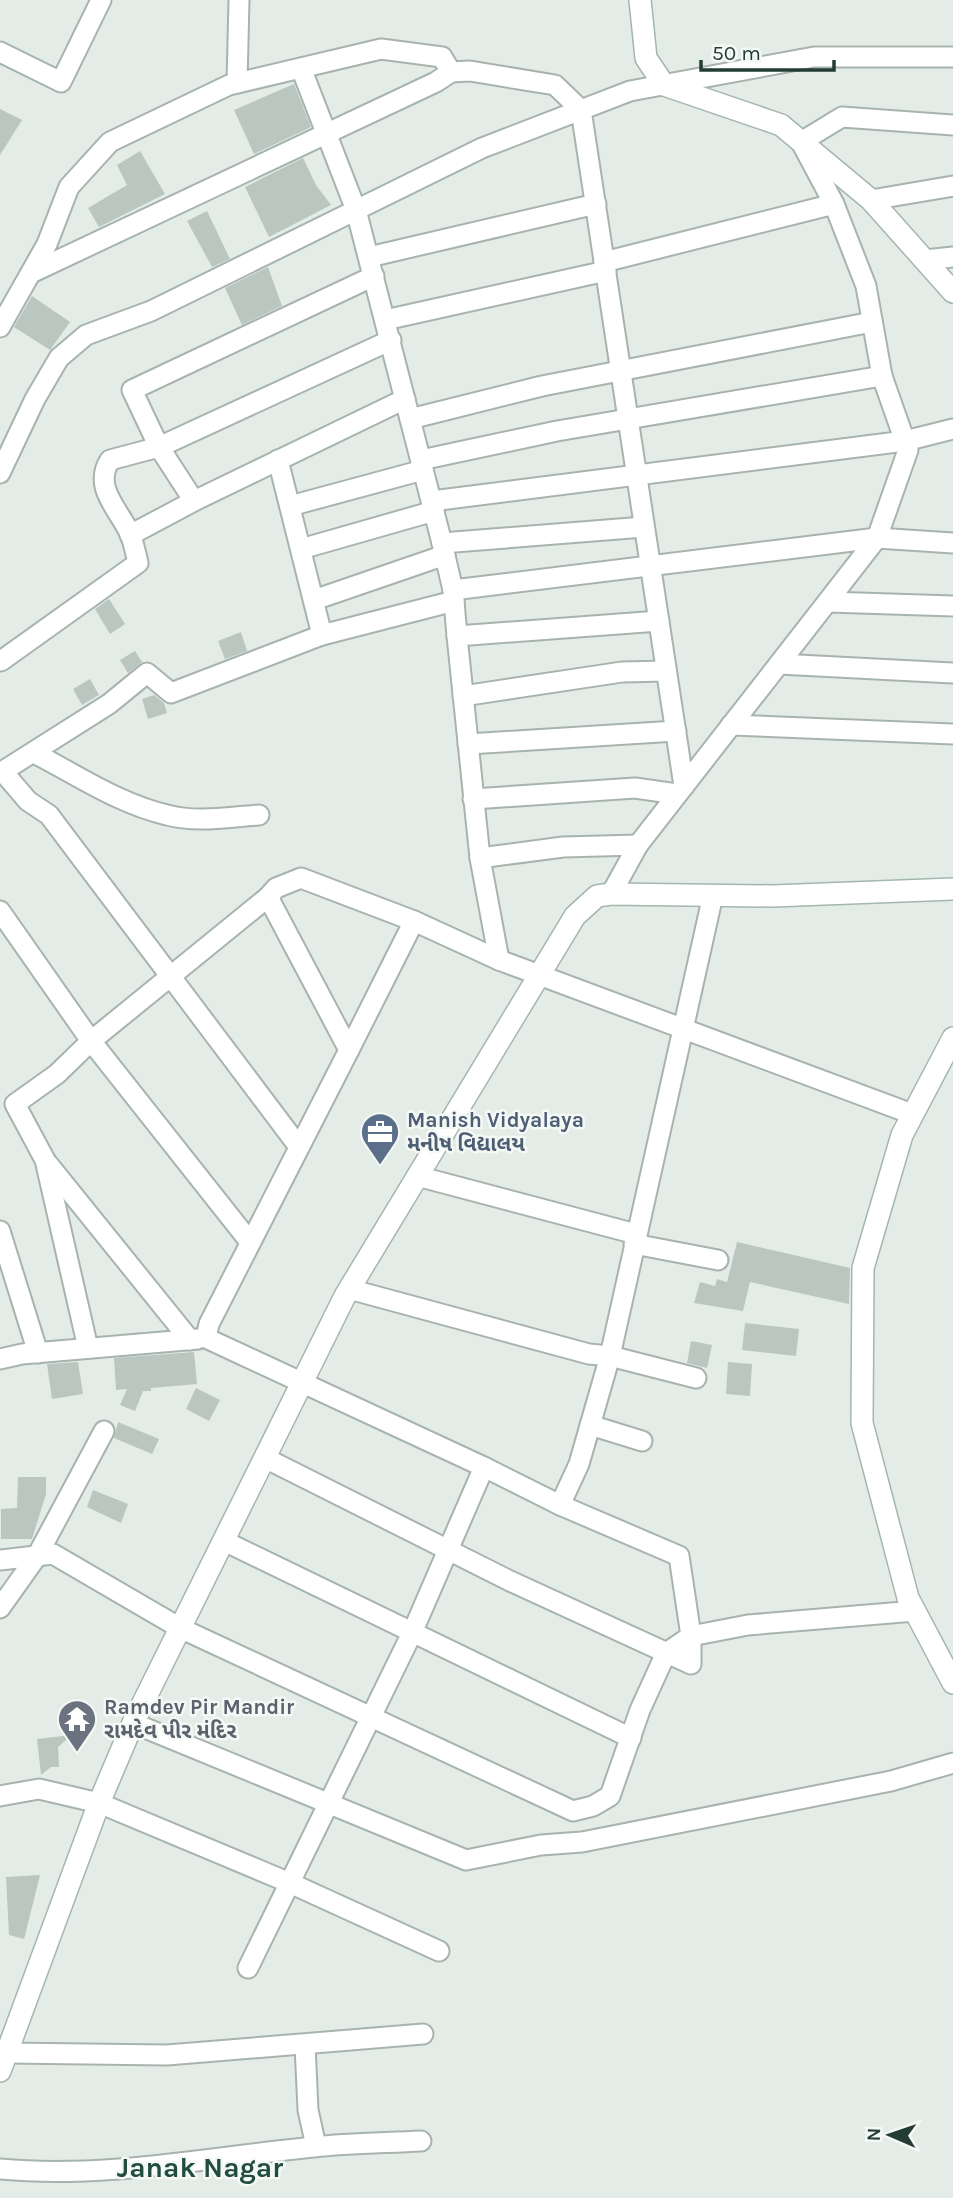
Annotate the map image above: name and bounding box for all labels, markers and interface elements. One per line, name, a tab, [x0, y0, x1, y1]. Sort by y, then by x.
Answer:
scale bar	[701, 28, 834, 72]
text: 50 m	[712, 41, 761, 65]
place label: Manish Vidyalaya મનીષ વિદ્યાલય	[407, 1108, 584, 1156]
office icon: Manish Vidyalaya મનીષ વિદ્યાલય	[359, 1111, 401, 1166]
place label: Ramdev Pir Mandir રામદેવ પીર મંદિર	[104, 1695, 295, 1743]
temple icon: Ramdev Pir Mandir રામદેવ પીર મંદિર	[56, 1698, 98, 1753]
north arrow	[855, 2100, 925, 2170]
text: N	[863, 2127, 885, 2142]
district label: Janak Nagar	[117, 2151, 283, 2184]

